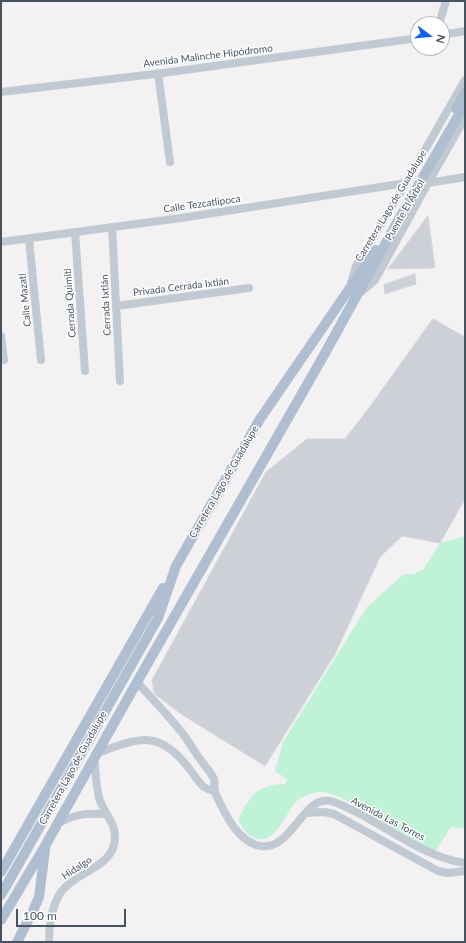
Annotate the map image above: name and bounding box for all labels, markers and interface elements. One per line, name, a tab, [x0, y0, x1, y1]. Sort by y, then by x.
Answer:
north arrow	[410, 16, 450, 56]
text: N	[434, 33, 448, 45]
street label: Avenida Malinche Hipódromo	[143, 42, 273, 70]
street label: Carretera Lago de Guadalupe	[353, 148, 429, 264]
street label: Puente El Árbol	[383, 177, 427, 243]
street label: Calle Tezcatlipoca	[163, 193, 241, 215]
street label: Cerrada Quimitl	[62, 268, 78, 338]
street label: Calle Mazatl	[16, 273, 34, 327]
street label: Cerrada Ixtlán	[98, 274, 114, 336]
street label: Privada Cerrada Ixtlán	[132, 275, 230, 299]
street label: Carretera Lago de Guadalupe	[187, 424, 261, 540]
street label: Carretera Lago de Guadalupe	[37, 709, 109, 827]
street label: Avenida Las Torres	[349, 794, 427, 844]
street label: Hidalgo	[60, 854, 94, 882]
scale bar	[18, 901, 128, 927]
text: 100 m	[23, 908, 57, 923]

